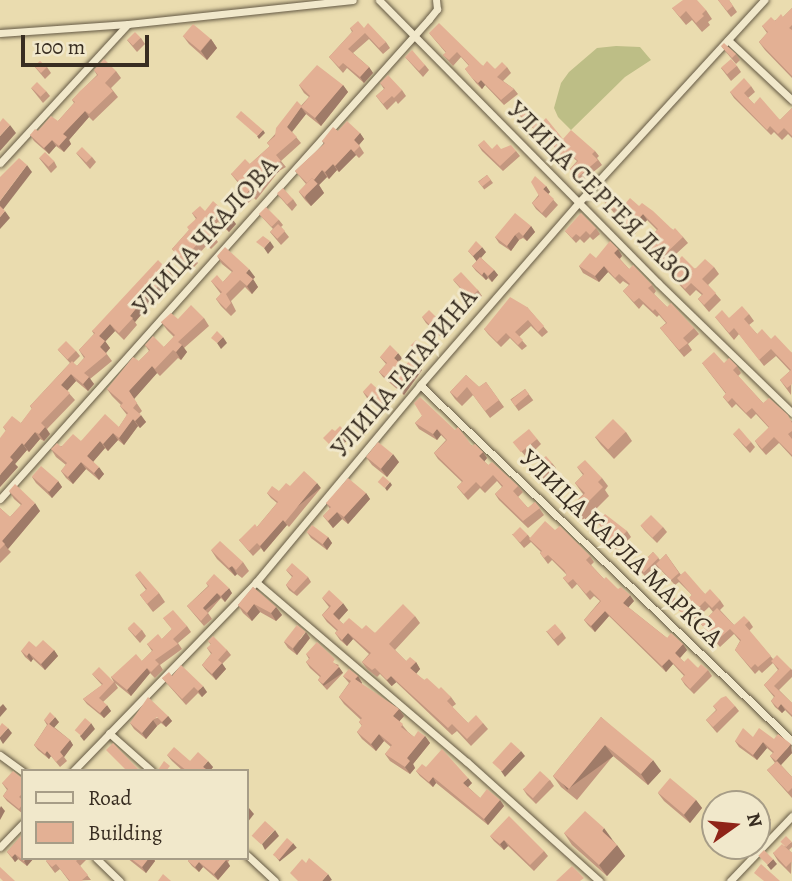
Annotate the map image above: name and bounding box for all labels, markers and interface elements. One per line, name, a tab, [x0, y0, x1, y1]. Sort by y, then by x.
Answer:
scale bar	[24, 21, 152, 65]
text: 100 m	[34, 33, 85, 61]
street label: УЛИЦА СЕРГЕЯ ЛАЗО	[500, 94, 698, 292]
street label: УЛИЦА ЧКАЛОВА	[126, 150, 284, 322]
street label: УЛИЦА ГАГАРИНА	[324, 282, 484, 464]
street label: УЛИЦА КАРЛА МАРКСА	[513, 443, 729, 653]
legend	[21, 769, 248, 860]
text: Road	[88, 784, 132, 812]
north arrow	[701, 790, 771, 860]
text: N	[740, 810, 769, 830]
text: Building	[88, 819, 162, 847]

